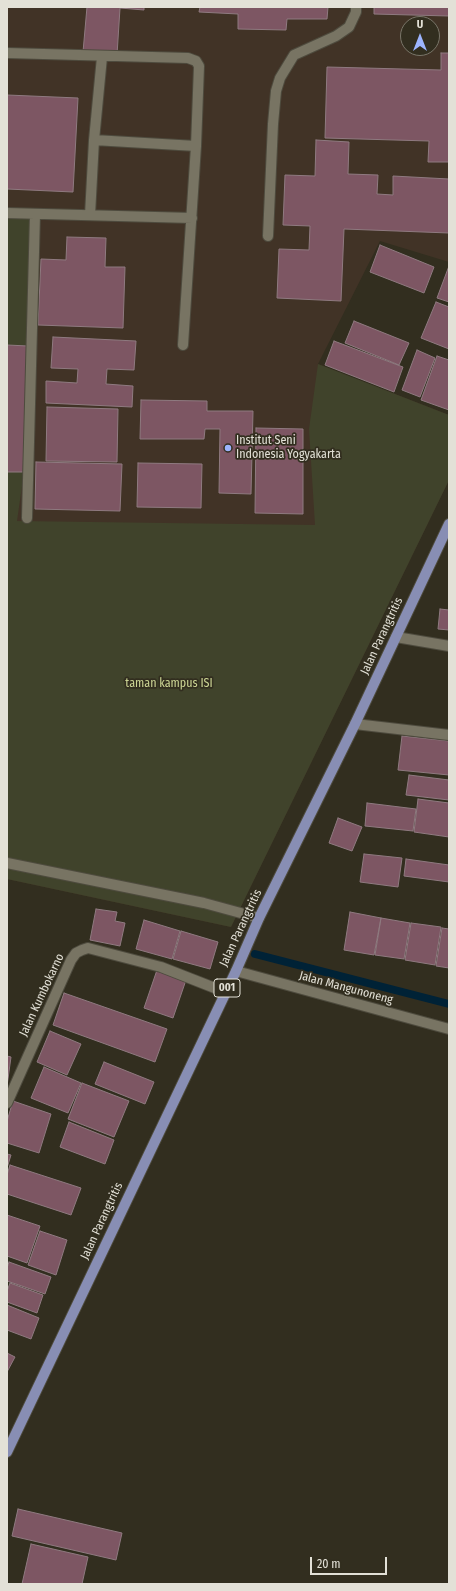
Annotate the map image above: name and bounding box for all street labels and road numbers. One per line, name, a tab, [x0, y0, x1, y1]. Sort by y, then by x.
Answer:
street label: Jalan Parangtritis	[358, 595, 406, 677]
street label: Jalan Parangtritis	[217, 887, 265, 969]
street label: Jalan Kumbokarno	[17, 951, 67, 1039]
street label: Jalan Mangunoneng	[298, 969, 394, 1007]
road number: 001	[214, 979, 240, 997]
street label: Jalan Parangtritis	[78, 1180, 126, 1262]

